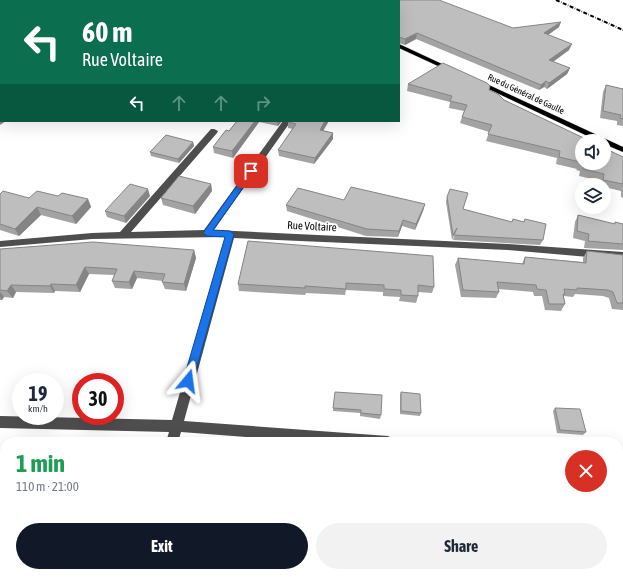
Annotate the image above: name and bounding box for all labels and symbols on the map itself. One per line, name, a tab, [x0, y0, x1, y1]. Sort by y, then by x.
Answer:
street label: Rue du Général de Gaulle	[486, 72, 566, 116]
pin	[234, 154, 268, 188]
street label: Rue Voltaire	[287, 219, 337, 233]
position arrow	[167, 360, 209, 402]
speed limit sign: 30	[72, 373, 124, 425]

